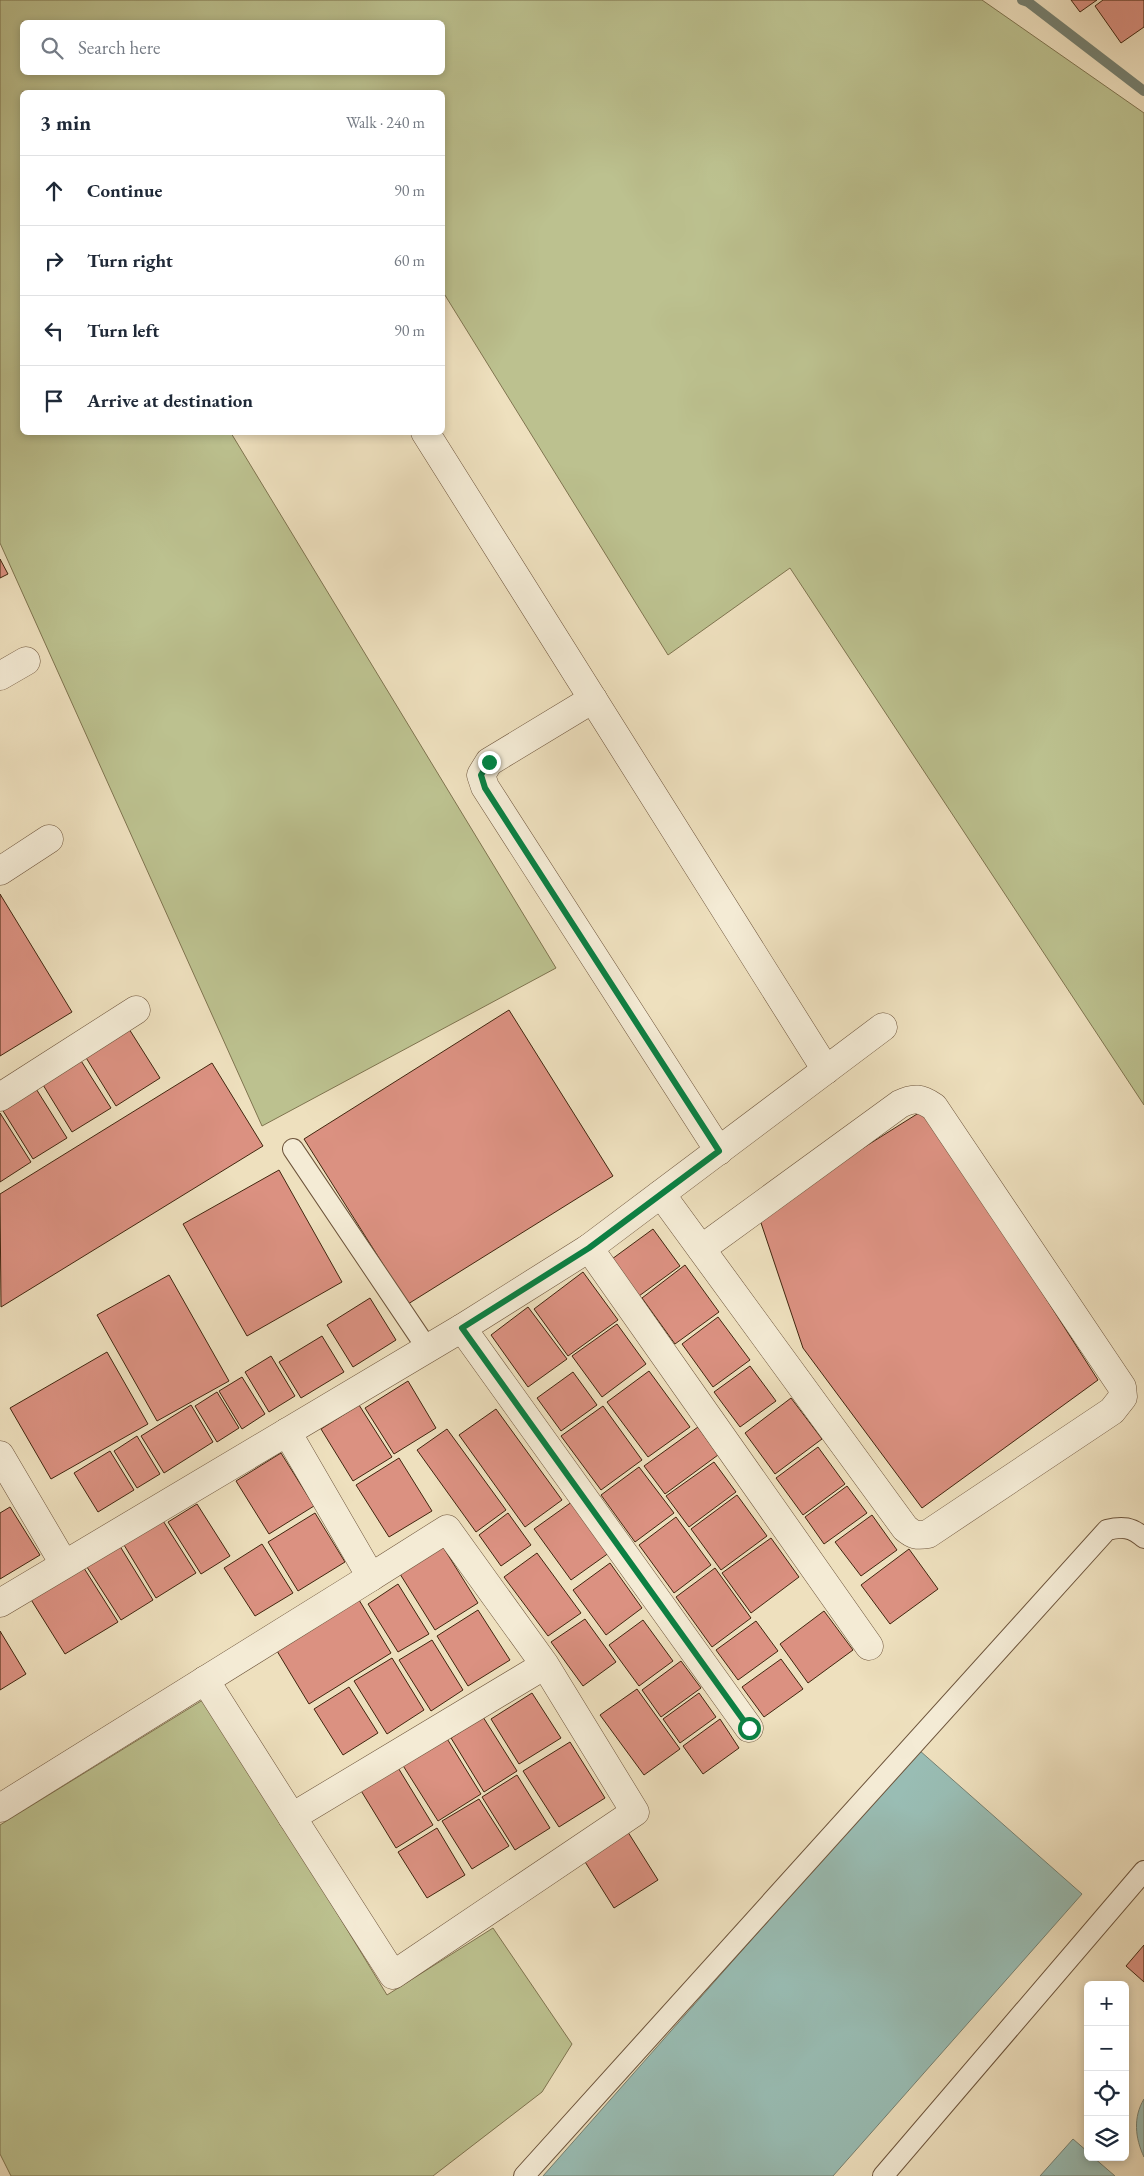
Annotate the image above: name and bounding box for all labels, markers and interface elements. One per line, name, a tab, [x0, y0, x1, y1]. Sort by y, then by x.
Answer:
search box	[20, 20, 445, 75]
icon: search	[38, 34, 66, 62]
text: Search here	[78, 35, 160, 60]
text: 3 min	[40, 109, 91, 136]
text: Walk · 240 m	[346, 112, 425, 133]
icon: ahead	[40, 177, 68, 205]
text: Continue	[87, 178, 162, 203]
text: 90 m	[394, 180, 425, 201]
icon: right	[40, 247, 68, 275]
text: Turn right	[87, 248, 173, 273]
text: 60 m	[394, 250, 425, 271]
icon: left	[40, 317, 68, 345]
text: Turn left	[87, 318, 159, 343]
text: 90 m	[394, 320, 425, 341]
icon: arrive	[40, 387, 68, 415]
text: Arrive at destination	[87, 388, 253, 413]
route end	[478, 751, 501, 774]
route start	[738, 1717, 761, 1740]
map controls	[1084, 1981, 1129, 2161]
button: +	[1084, 1981, 1129, 2026]
button: −	[1084, 2026, 1129, 2071]
button: locate	[1084, 2071, 1129, 2116]
button: layers	[1084, 2116, 1129, 2161]

